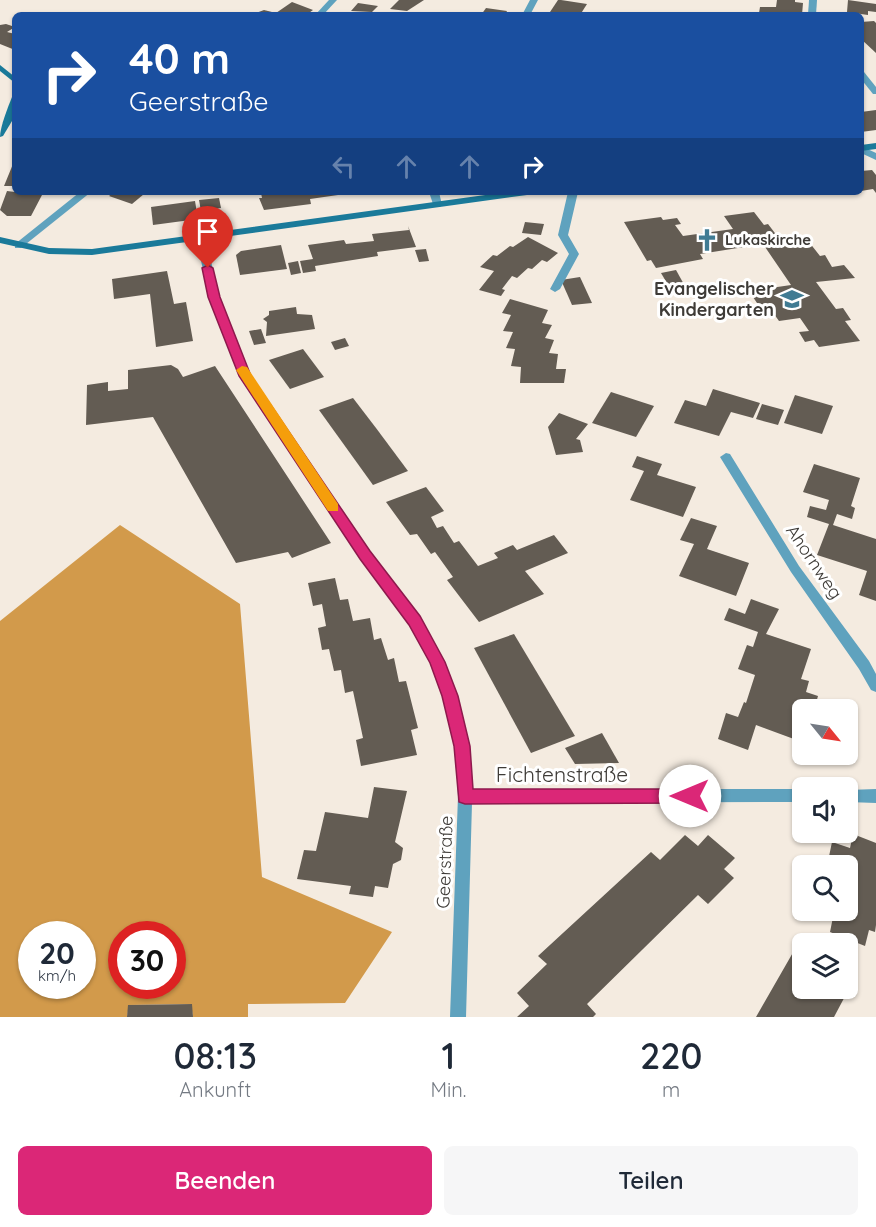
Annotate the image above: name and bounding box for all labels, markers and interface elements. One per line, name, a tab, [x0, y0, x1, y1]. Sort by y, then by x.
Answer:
text: 40 m	[129, 32, 230, 85]
icon: right	[30, 36, 108, 114]
text: Geerstraße	[129, 84, 269, 118]
icon: left	[327, 150, 360, 183]
icon: ahead	[390, 150, 423, 183]
icon: ahead	[453, 150, 486, 183]
icon: right	[516, 150, 549, 183]
pin	[182, 206, 233, 268]
icon: arrive	[191, 215, 224, 248]
church icon: Lukaskirche	[694, 227, 720, 253]
place label: Lukaskirche	[725, 230, 811, 249]
place label: Evangelischer Kindergarten	[654, 277, 774, 321]
school or university icon: Evangelischer Kindergarten	[779, 286, 805, 312]
street label: Ahornweg	[781, 520, 848, 603]
north arrow	[792, 699, 858, 765]
map controls	[792, 699, 858, 999]
street label: Fichtenstraße	[496, 761, 628, 787]
position arrow	[658, 764, 722, 828]
button: sound	[792, 777, 858, 843]
street label: Geerstraße	[431, 815, 458, 909]
button: search	[792, 855, 858, 921]
speed limit sign: 30	[108, 921, 186, 999]
button: layers	[792, 933, 858, 999]
text: 20	[39, 934, 75, 972]
text: km/h	[38, 966, 76, 985]
text: 08:13	[174, 1033, 257, 1078]
text: 1	[441, 1033, 455, 1078]
text: 220	[640, 1033, 702, 1078]
text: Ankunft	[179, 1077, 251, 1102]
text: Min.	[430, 1077, 466, 1102]
text: m	[662, 1077, 680, 1102]
button: Beenden	[18, 1146, 432, 1215]
button: Teilen	[444, 1146, 858, 1215]

